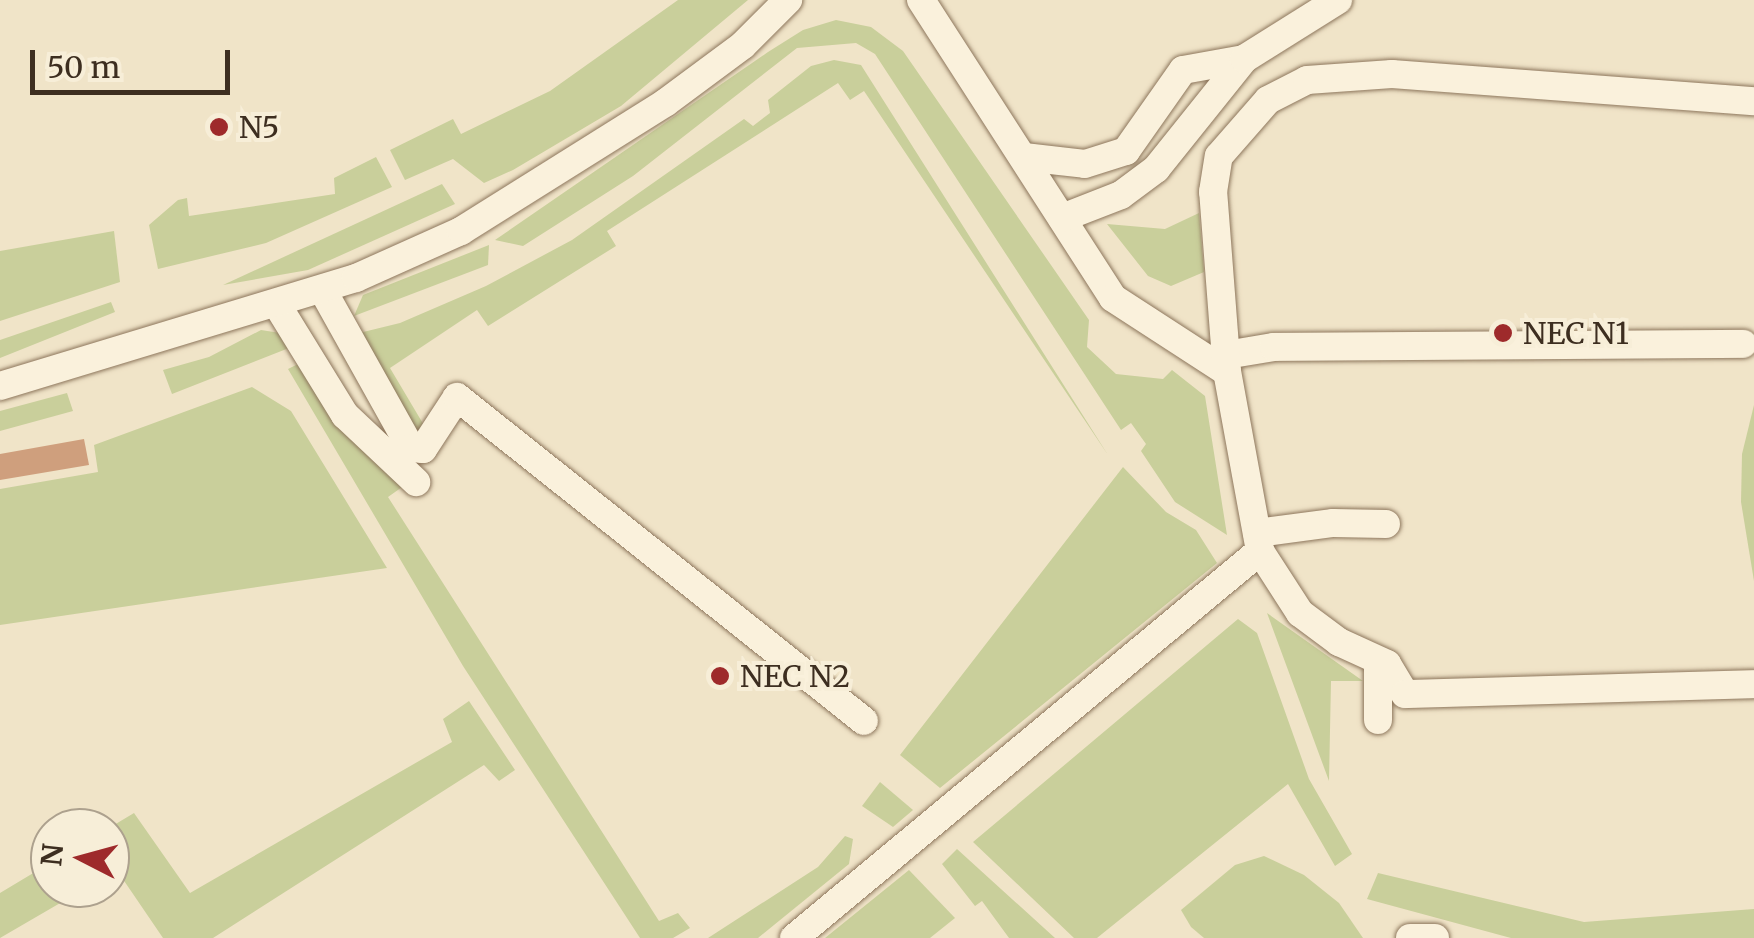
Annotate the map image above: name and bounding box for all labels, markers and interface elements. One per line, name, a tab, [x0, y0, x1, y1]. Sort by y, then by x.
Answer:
scale bar	[35, 30, 235, 92]
text: 50 m	[47, 48, 120, 86]
place label: N5	[239, 109, 279, 145]
marker: N5	[208, 116, 230, 138]
place label: NEC N1	[1523, 315, 1629, 351]
marker: NEC N1	[1492, 322, 1514, 344]
place label: NEC N2	[740, 658, 850, 694]
marker: NEC N2	[709, 665, 731, 687]
north arrow	[30, 808, 130, 908]
text: N	[33, 842, 71, 868]

